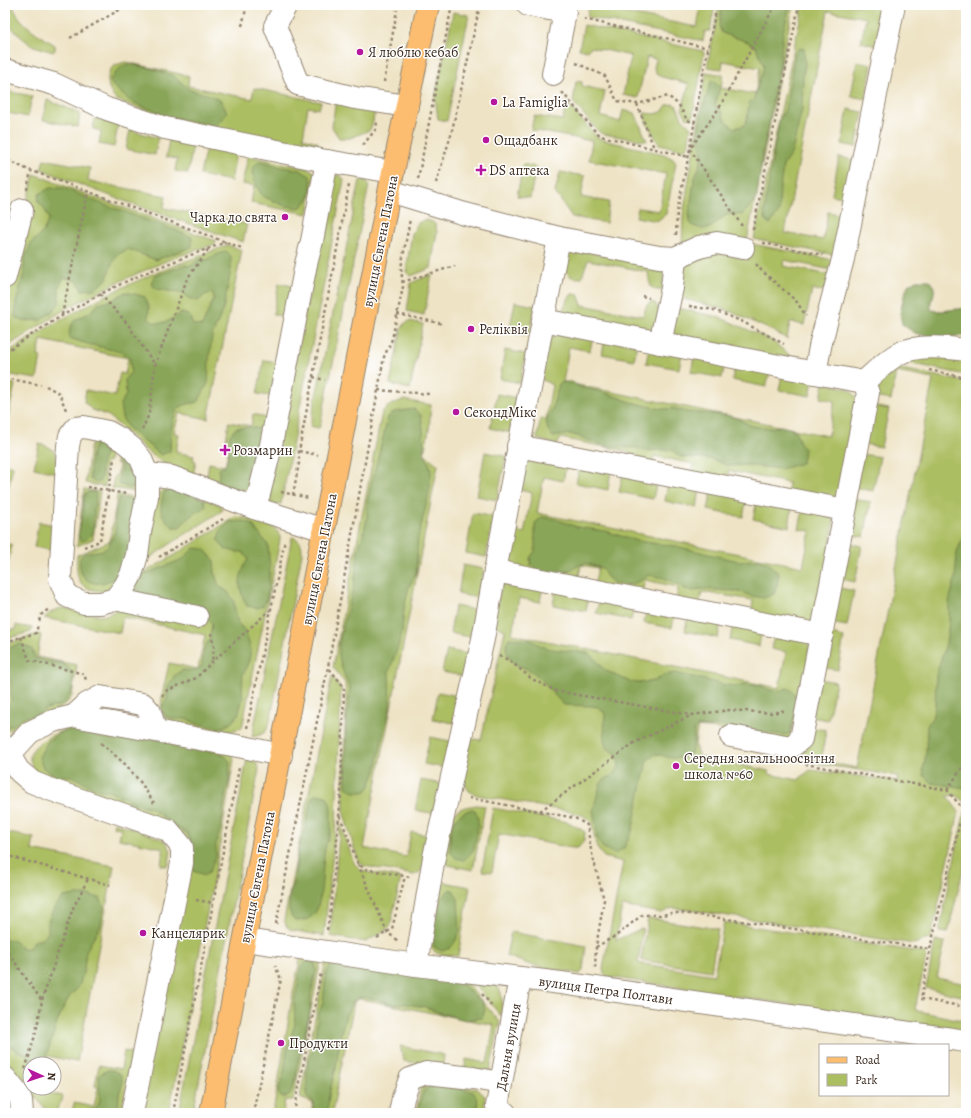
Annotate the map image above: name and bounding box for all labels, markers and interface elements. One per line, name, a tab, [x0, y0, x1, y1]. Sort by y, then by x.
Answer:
place label: Я люблю кебаб	[368, 43, 458, 62]
marker: Я люблю кебаб	[355, 47, 365, 57]
place label: La Famiglia	[502, 93, 568, 112]
marker: La Famiglia	[489, 97, 499, 107]
place label: Ощадбанк	[494, 131, 558, 150]
marker: Ощадбанк	[481, 135, 491, 145]
place label: DS аптека	[489, 161, 550, 180]
marker: DS аптека	[476, 165, 486, 175]
street label: вулиця Євгена Патона	[358, 173, 403, 309]
place label: Чарка до свята	[190, 208, 278, 227]
marker: Чарка до свята	[280, 212, 290, 222]
place label: Реліквія	[479, 320, 528, 339]
marker: Реліквія	[466, 324, 476, 334]
place label: СекондМікс	[464, 403, 537, 422]
marker: СекондМікс	[451, 407, 461, 417]
place label: Розмарин	[233, 441, 293, 460]
marker: Розмарин	[220, 445, 230, 455]
street label: вулиця Євгена Патона	[297, 491, 342, 627]
place label: Середня загальноосвітня школа №60	[684, 749, 835, 784]
marker: Середня загальноосвітня школа №60	[671, 761, 681, 771]
street label: вулиця Євгена Патона	[235, 809, 280, 945]
place label: Канцелярик	[151, 924, 225, 943]
marker: Канцелярик	[138, 928, 148, 938]
street label: вулиця Петра Полтави	[537, 972, 674, 1009]
street label: Дальня вулиця	[491, 1001, 526, 1092]
place label: Продукти	[289, 1034, 348, 1053]
marker: Продукти	[276, 1038, 286, 1048]
legend	[819, 1044, 949, 1096]
text: Road	[855, 1052, 881, 1068]
north arrow	[22, 1056, 62, 1096]
text: N	[44, 1072, 59, 1081]
text: Park	[855, 1072, 878, 1088]

